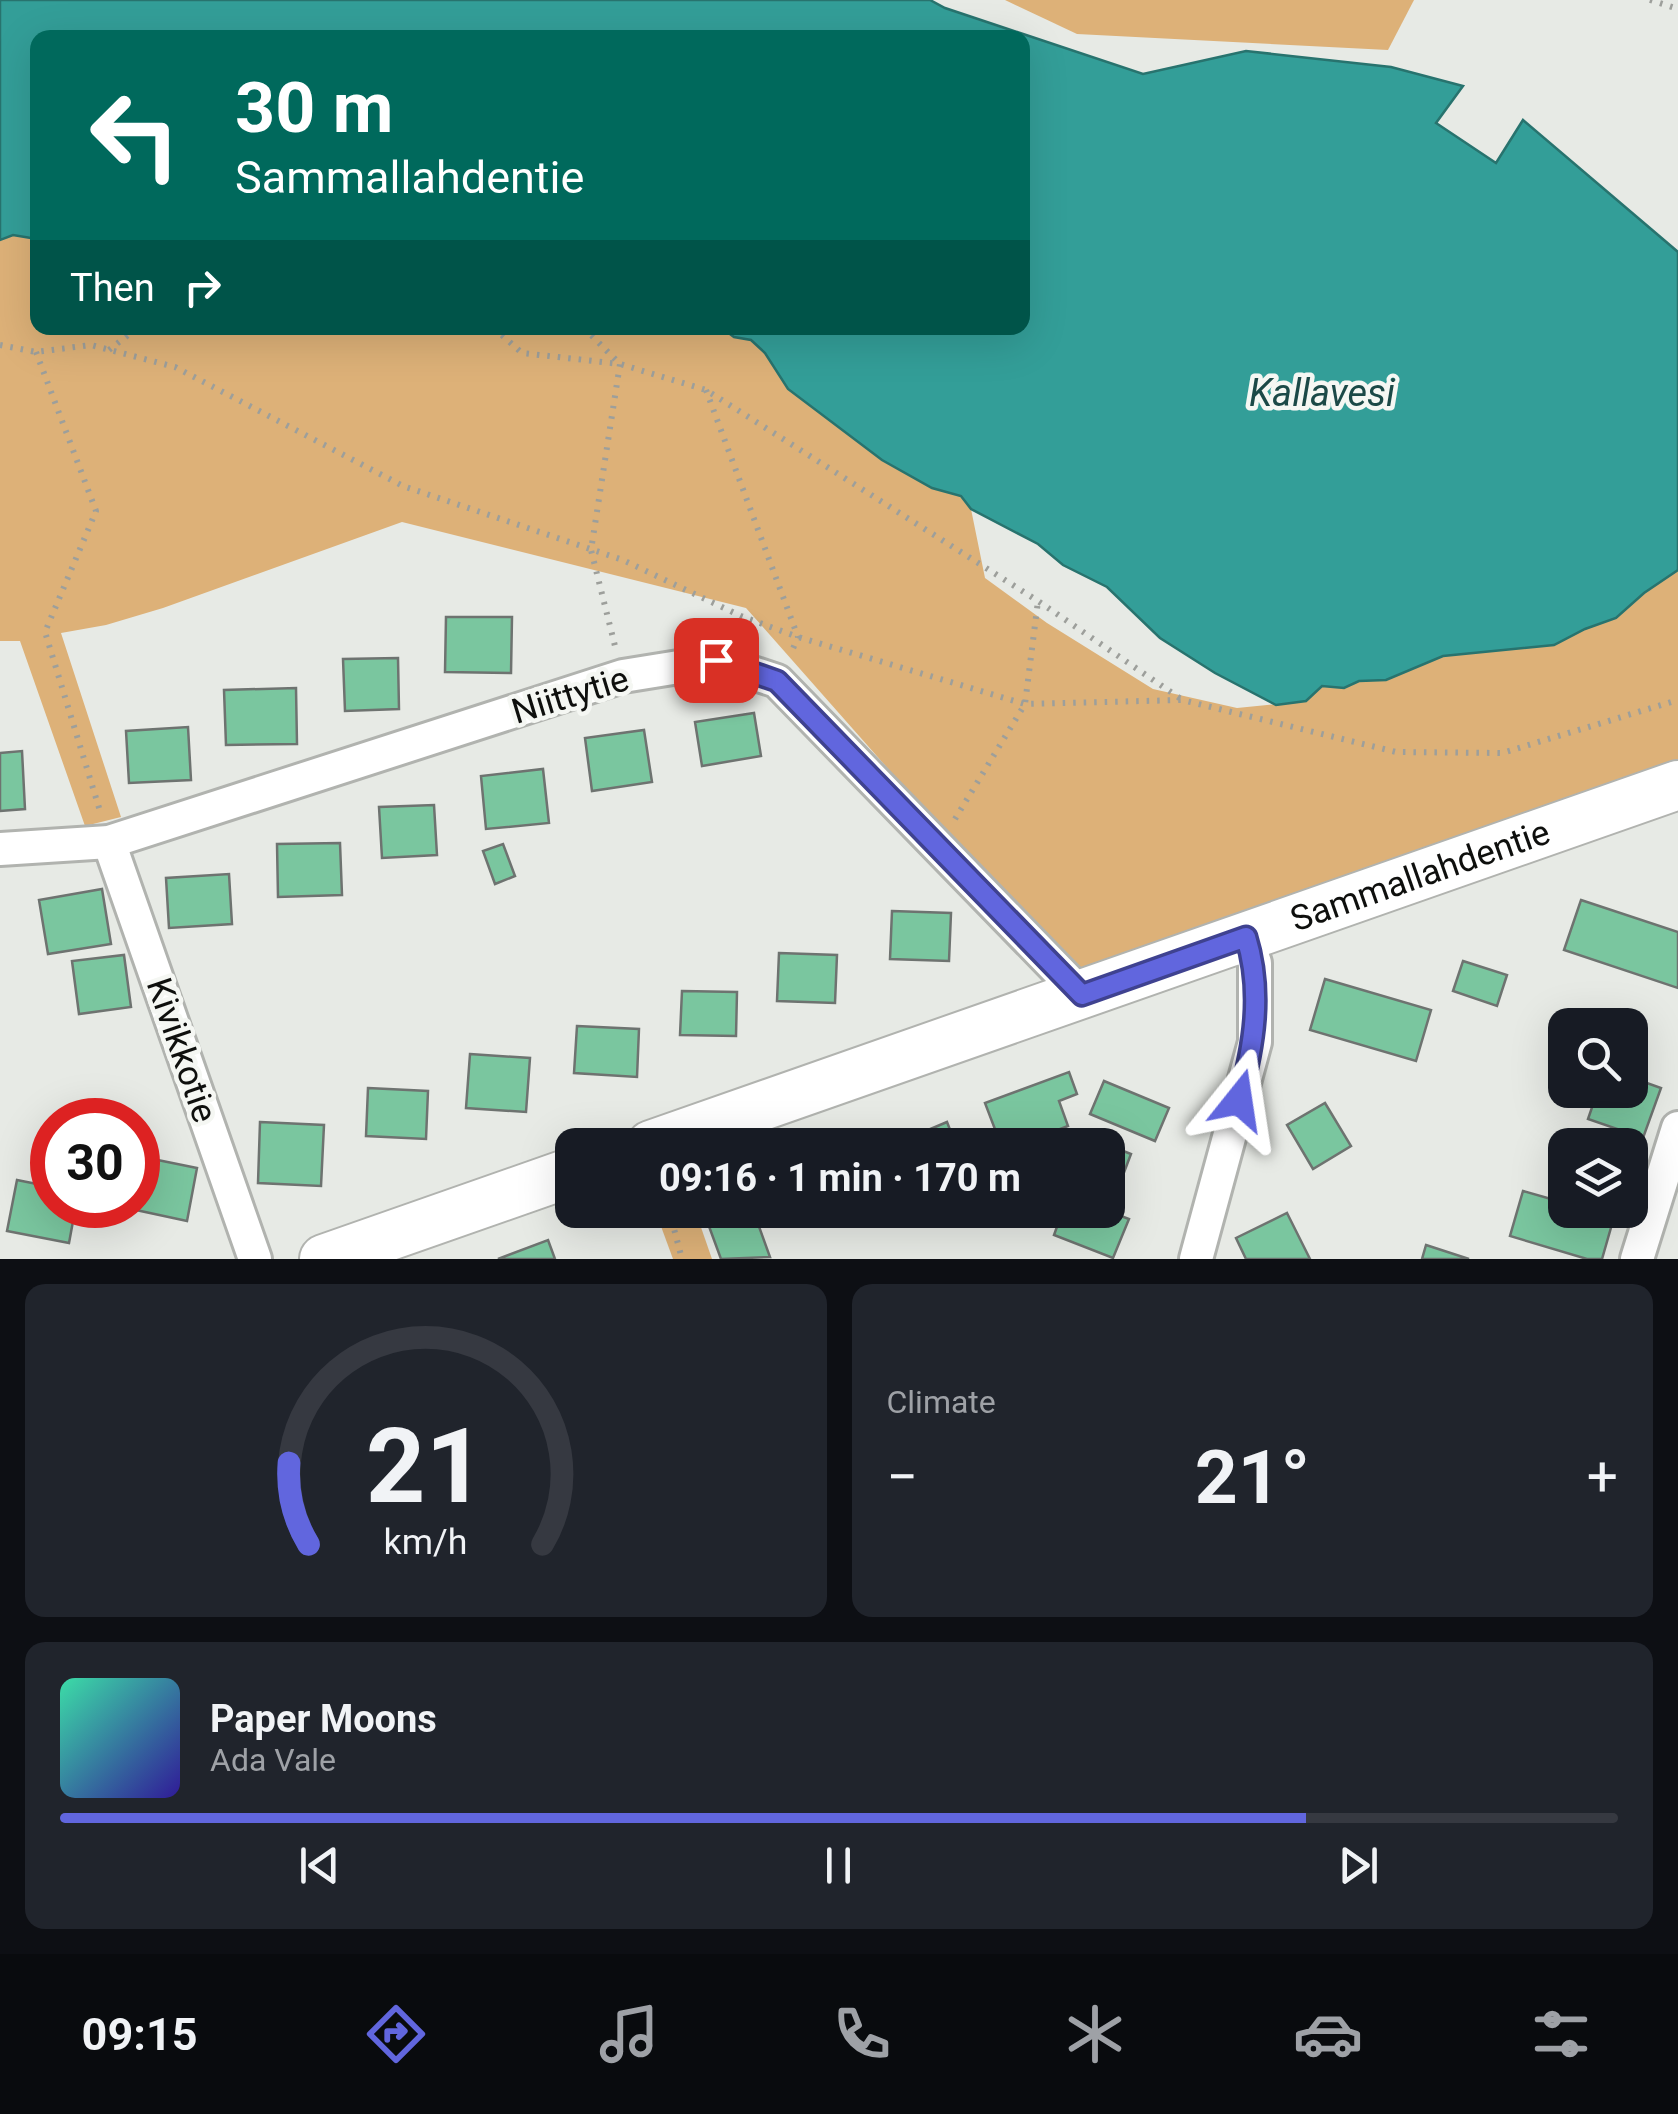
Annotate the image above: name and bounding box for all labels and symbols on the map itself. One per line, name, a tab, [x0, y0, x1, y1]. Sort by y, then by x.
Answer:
water label: Kallavesi	[1249, 371, 1395, 415]
pin	[674, 618, 759, 703]
street label: Niittytie	[507, 658, 634, 733]
street label: Sammallahdentie	[1285, 812, 1555, 940]
street label: Kivikkotie	[138, 973, 225, 1128]
position arrow	[1187, 1048, 1291, 1152]
speed limit sign: 30	[30, 1098, 160, 1228]

